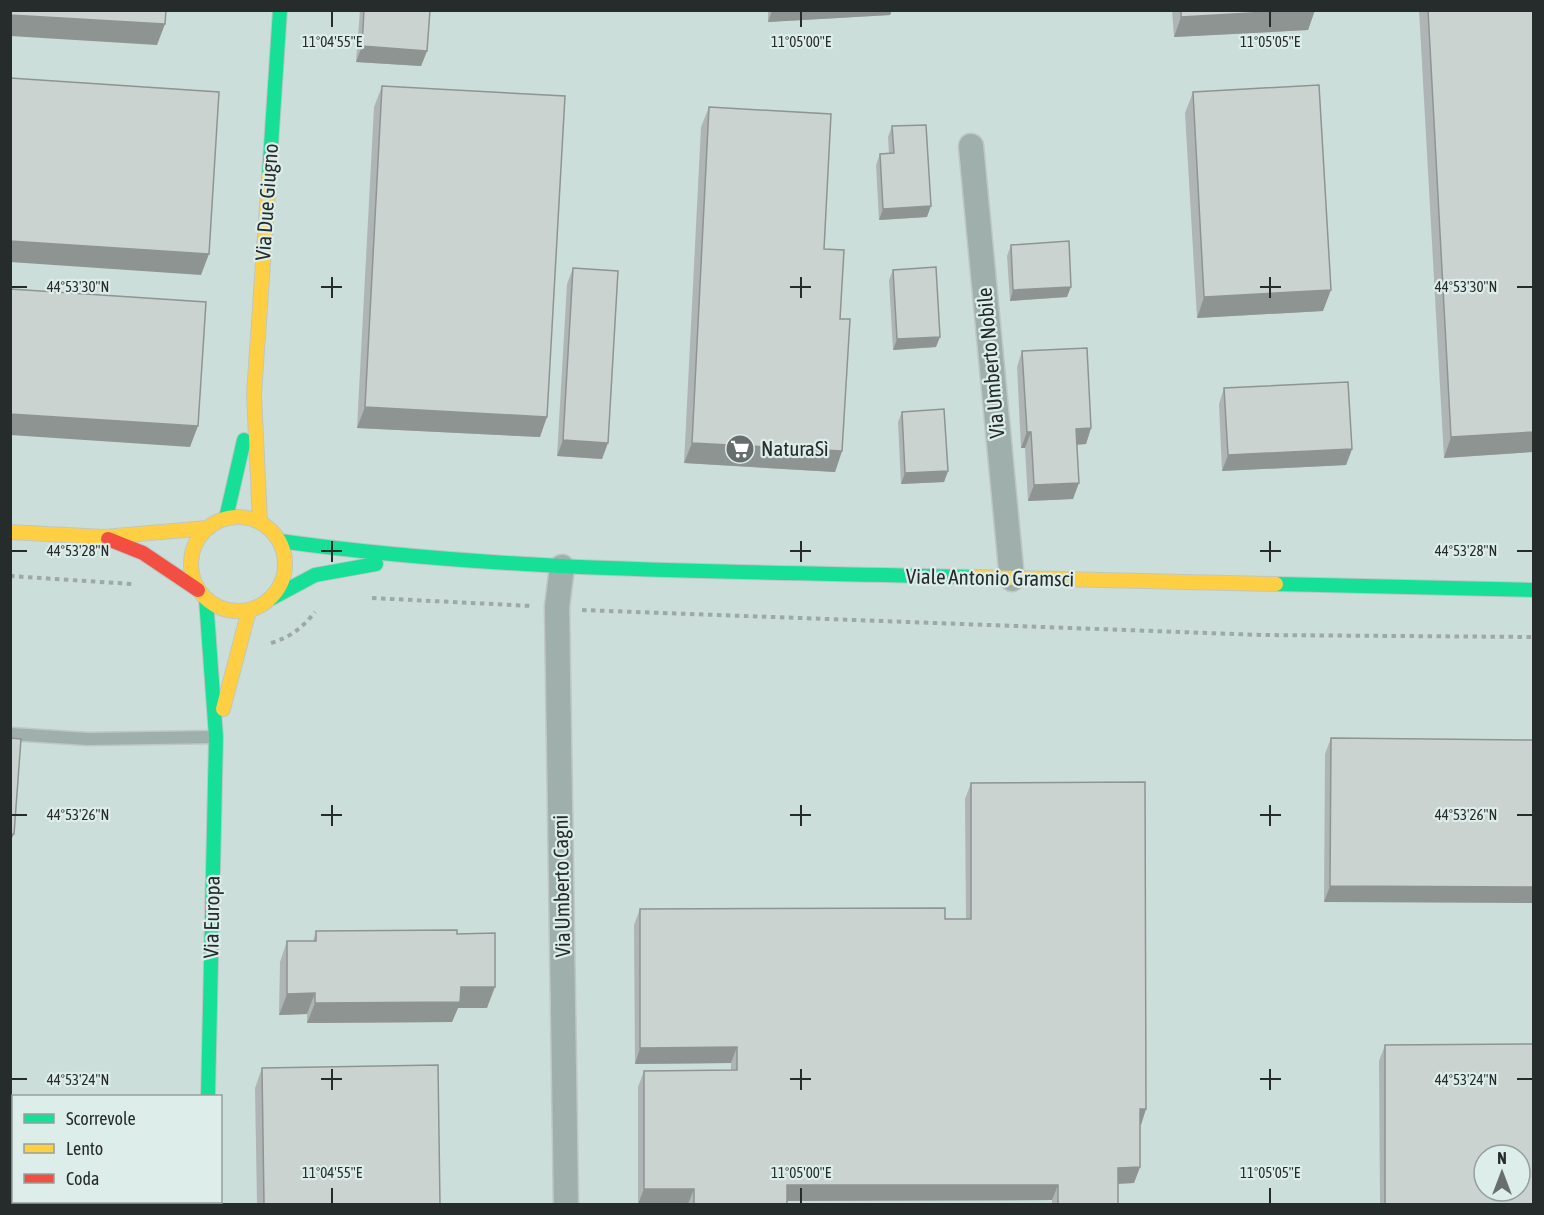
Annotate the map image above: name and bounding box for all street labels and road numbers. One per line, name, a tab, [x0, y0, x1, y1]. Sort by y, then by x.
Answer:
street label: Via Due Giugno	[250, 143, 282, 261]
street label: Via Umberto Nobile	[971, 287, 1009, 439]
street label: Viale Antonio Gramsci	[906, 564, 1074, 590]
street label: Via Umberto Cagni	[548, 815, 574, 958]
street label: Via Europa	[198, 875, 224, 959]

